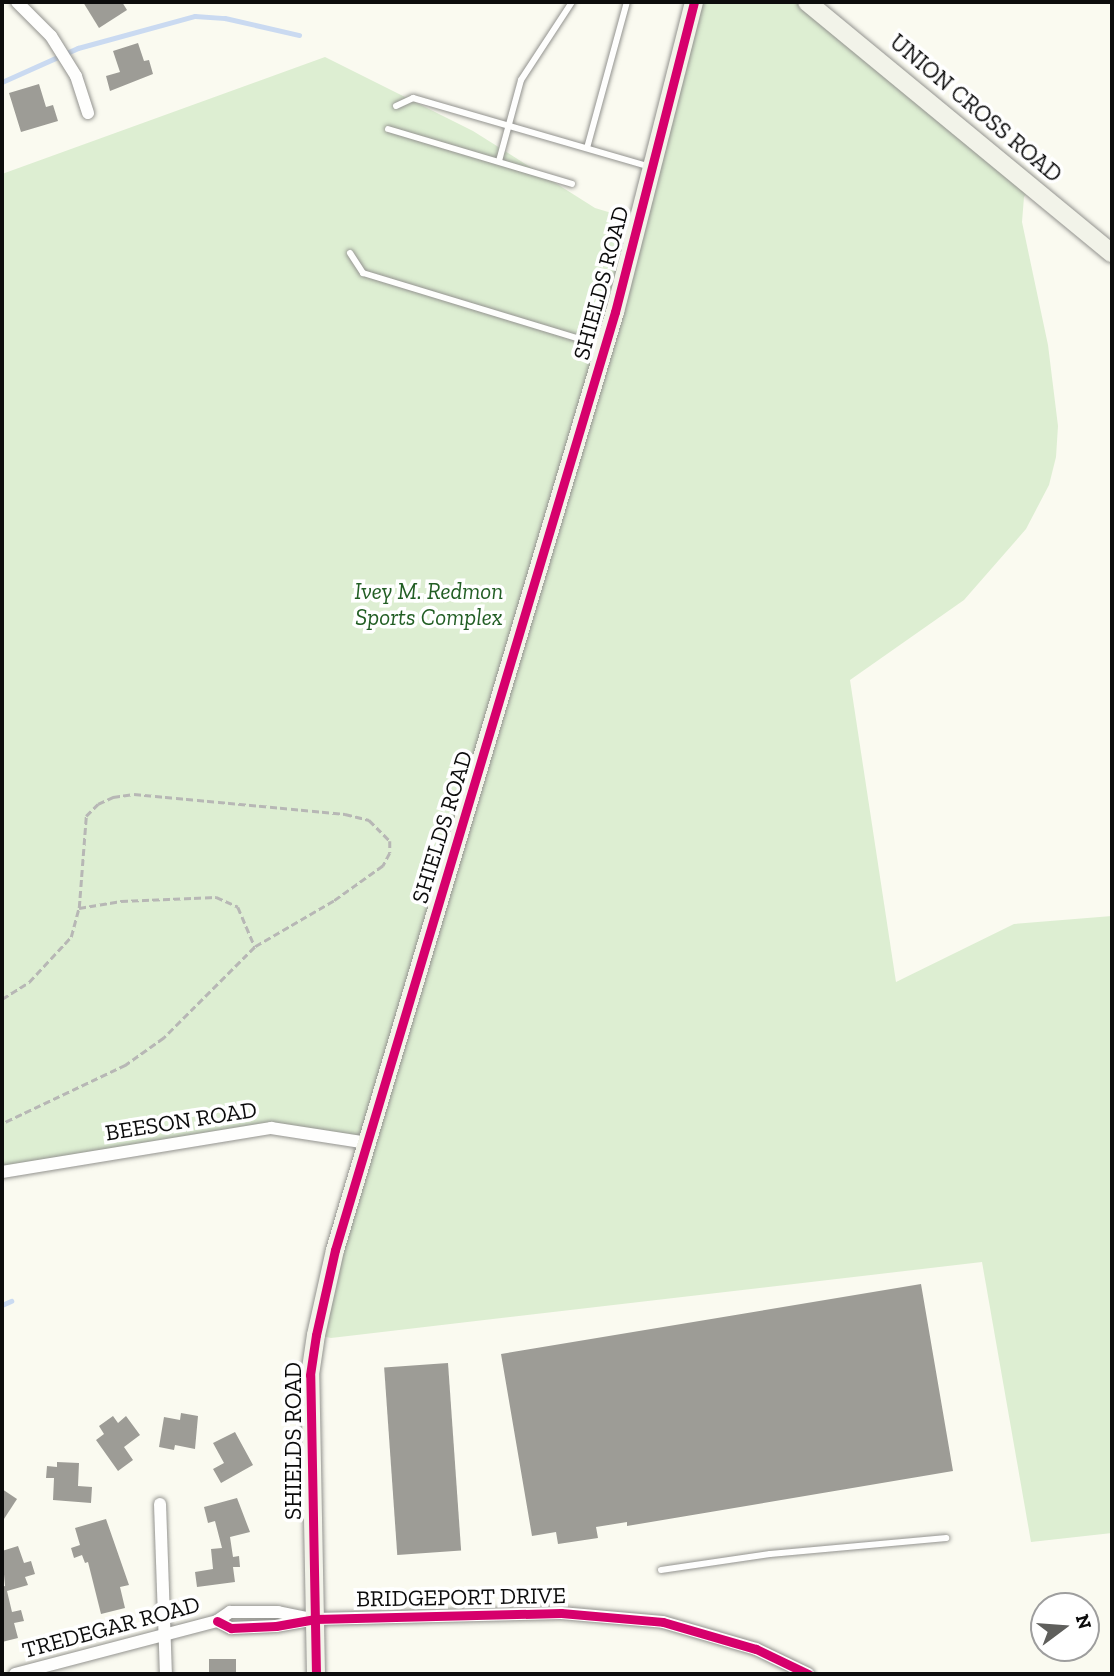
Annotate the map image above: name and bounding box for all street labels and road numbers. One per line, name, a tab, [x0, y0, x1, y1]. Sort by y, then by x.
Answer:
street label: UNION CROSS ROAD	[884, 28, 1068, 188]
street label: SHIELDS ROAD	[567, 203, 635, 363]
street label: SHIELDS ROAD	[406, 747, 478, 907]
street label: BEESON ROAD	[103, 1095, 259, 1147]
street label: SHIELDS ROAD	[279, 1362, 307, 1520]
street label: BRIDGEPORT DRIVE	[356, 1581, 566, 1613]
street label: TREDEGAR ROAD	[19, 1590, 203, 1664]

